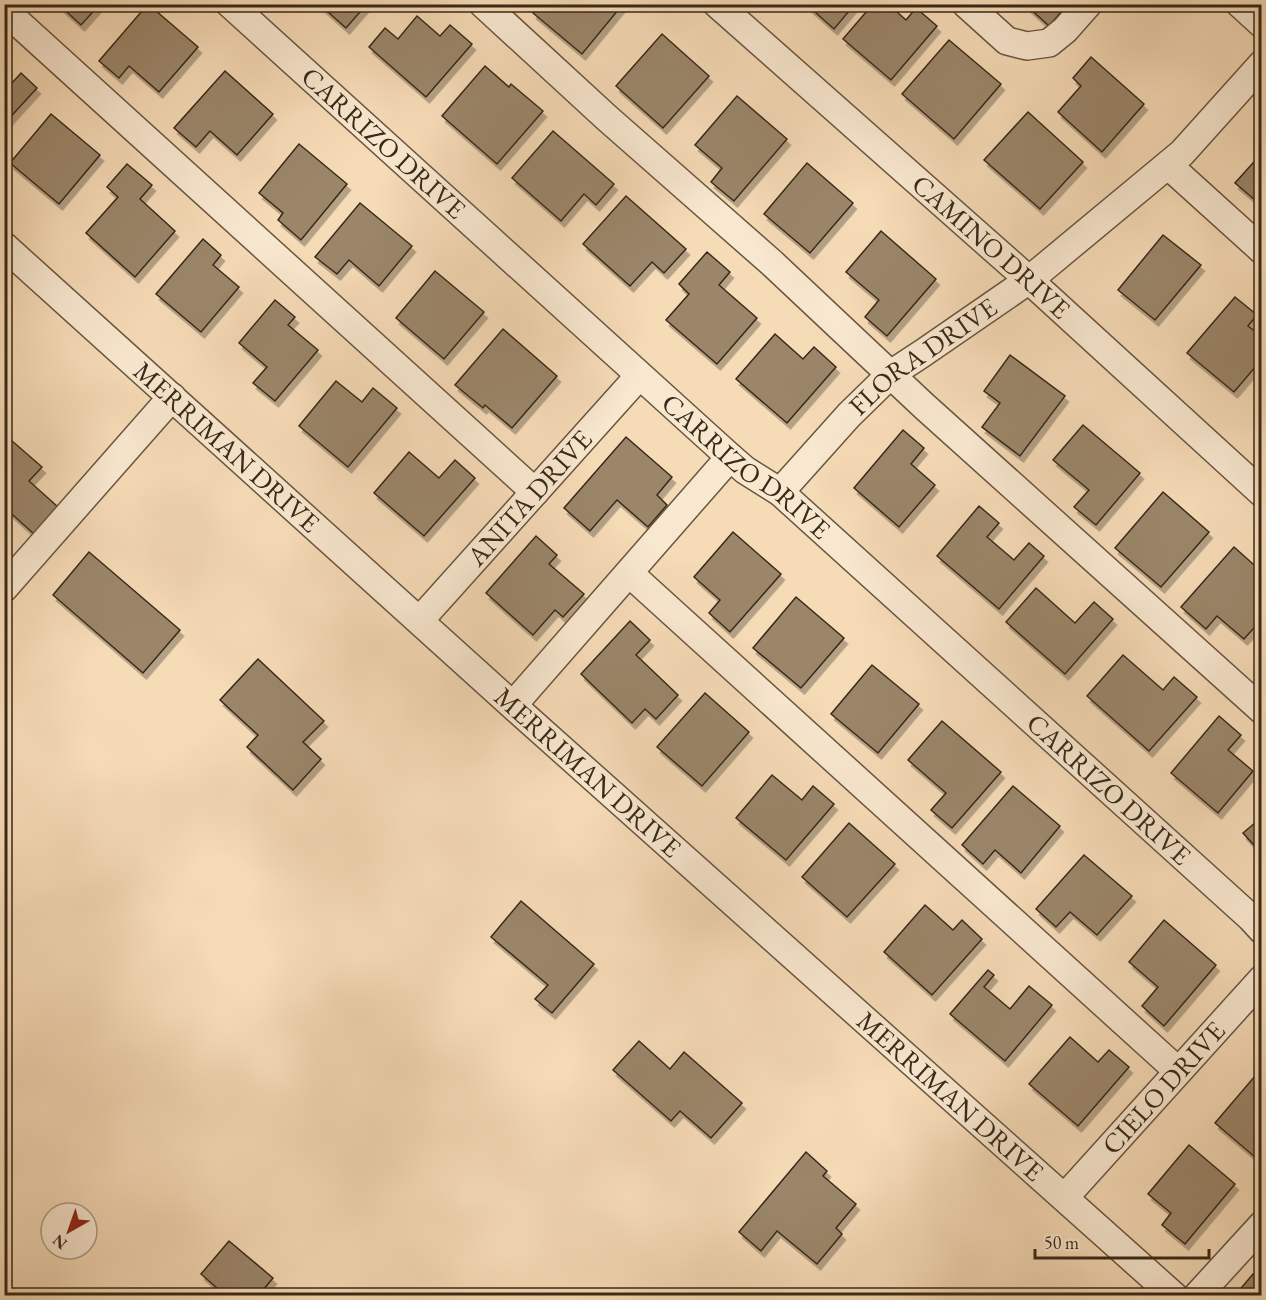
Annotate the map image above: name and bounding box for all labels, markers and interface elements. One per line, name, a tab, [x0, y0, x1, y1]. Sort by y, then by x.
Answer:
street label: CARRIZO DRIVE	[294, 59, 473, 226]
street label: CAMINO DRIVE	[905, 166, 1078, 326]
street label: FLORA DRIVE	[841, 289, 1004, 423]
street label: MERRIMAN DRIVE	[126, 354, 328, 540]
street label: CARRIZO DRIVE	[654, 385, 838, 546]
street label: ANITA DRIVE	[458, 422, 599, 574]
street label: MERRIMAN DRIVE	[487, 679, 689, 865]
street label: CARRIZO DRIVE	[1019, 705, 1199, 872]
street label: MERRIMAN DRIVE	[850, 1003, 1051, 1189]
street label: CIELO DRIVE	[1094, 1014, 1232, 1162]
north arrow	[39, 1201, 99, 1261]
scale bar	[1035, 1222, 1209, 1260]
text: N	[48, 1230, 71, 1254]
text: 50 m	[1044, 1231, 1079, 1254]

